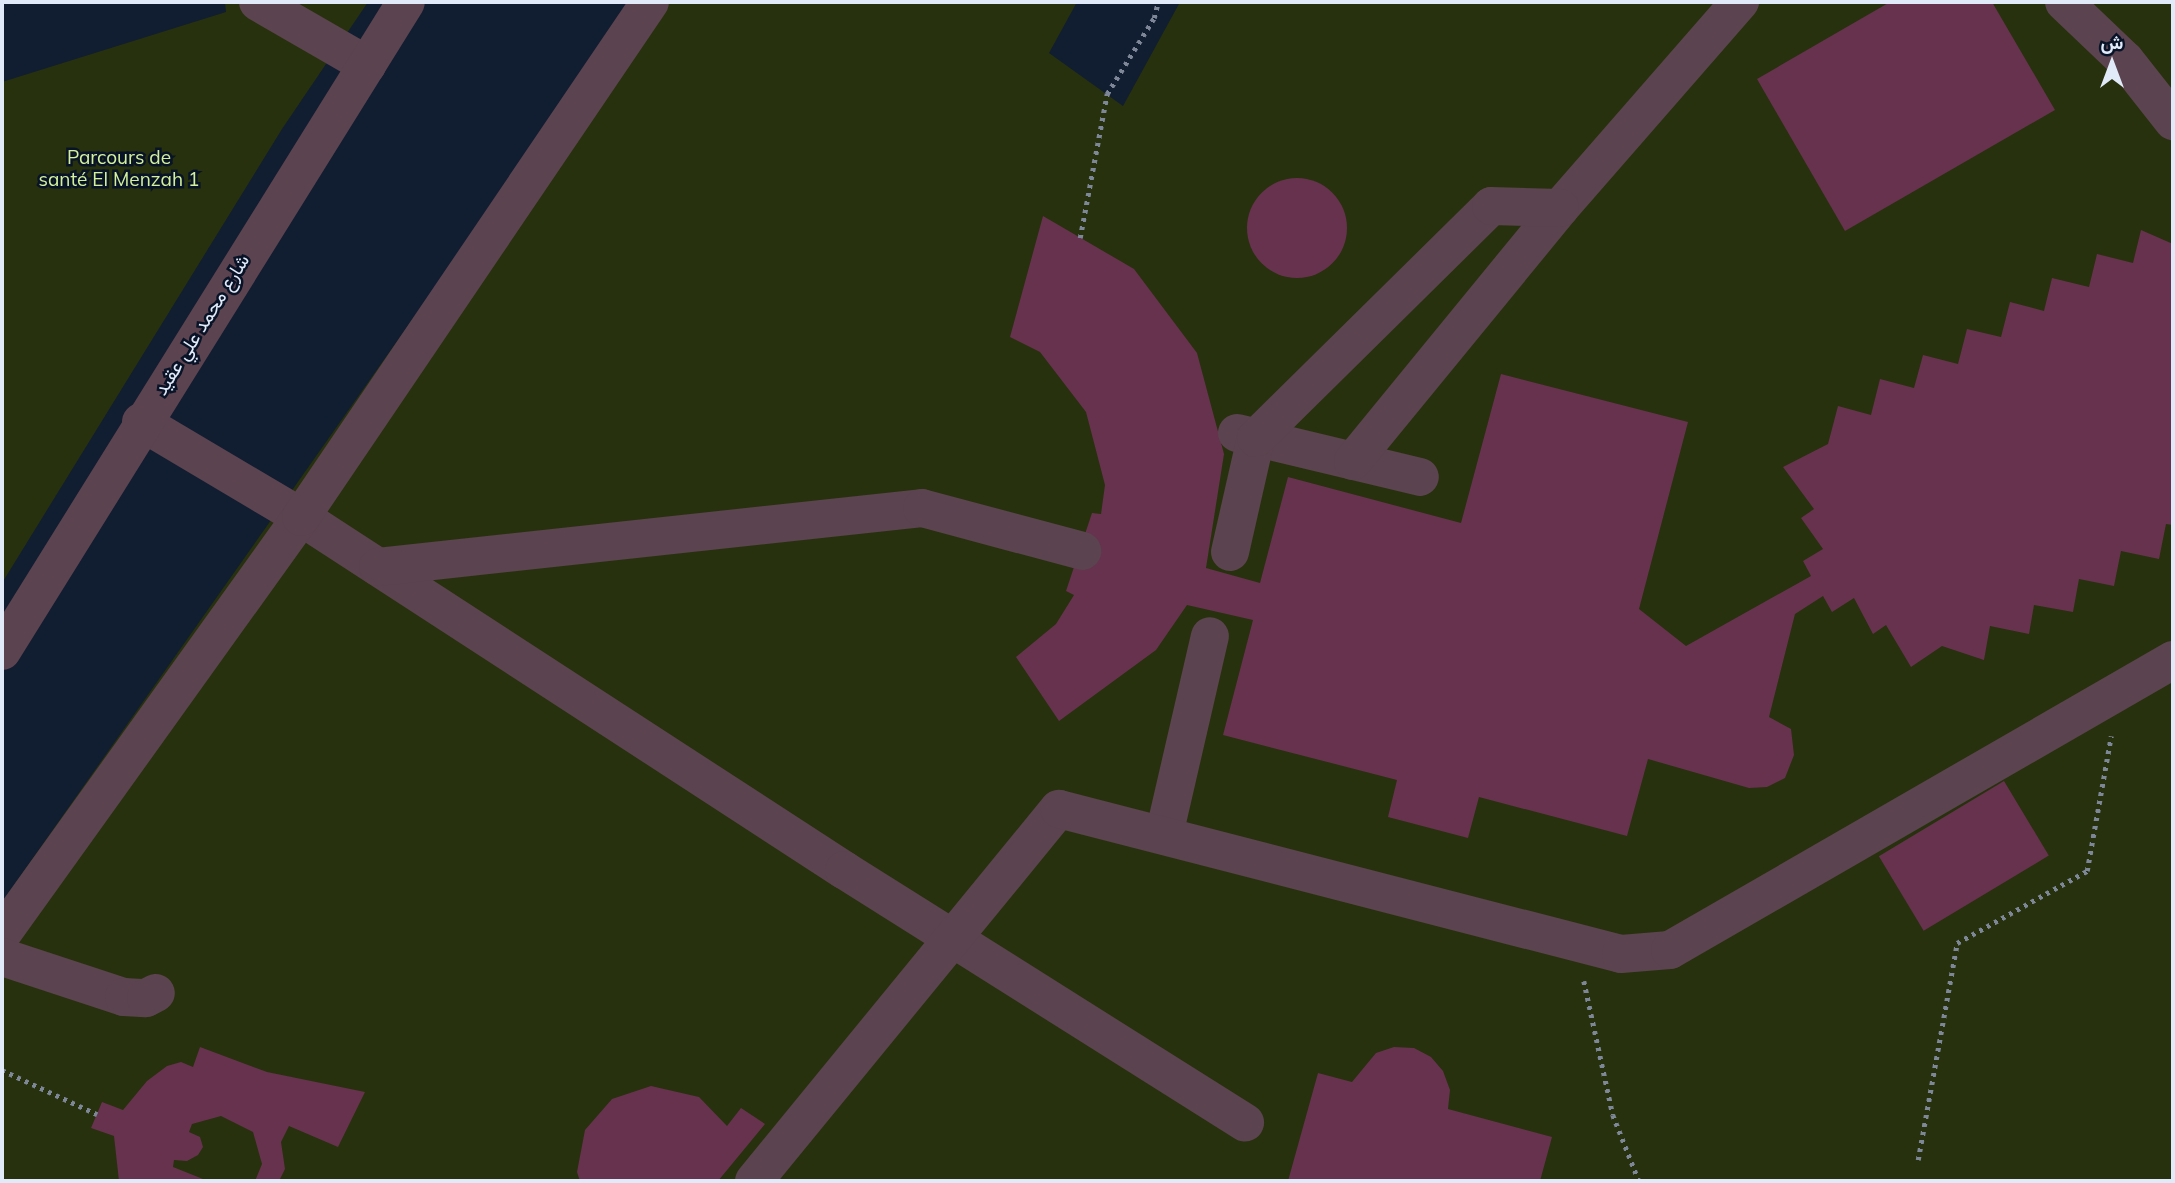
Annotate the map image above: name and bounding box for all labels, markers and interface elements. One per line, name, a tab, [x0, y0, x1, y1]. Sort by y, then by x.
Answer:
north arrow	[2077, 28, 2147, 98]
text: ش	[2101, 30, 2123, 54]
park label: Parcours de santé El Menzah 1	[39, 147, 199, 191]
street label: شارع محمد علي عقيد	[149, 250, 255, 400]

